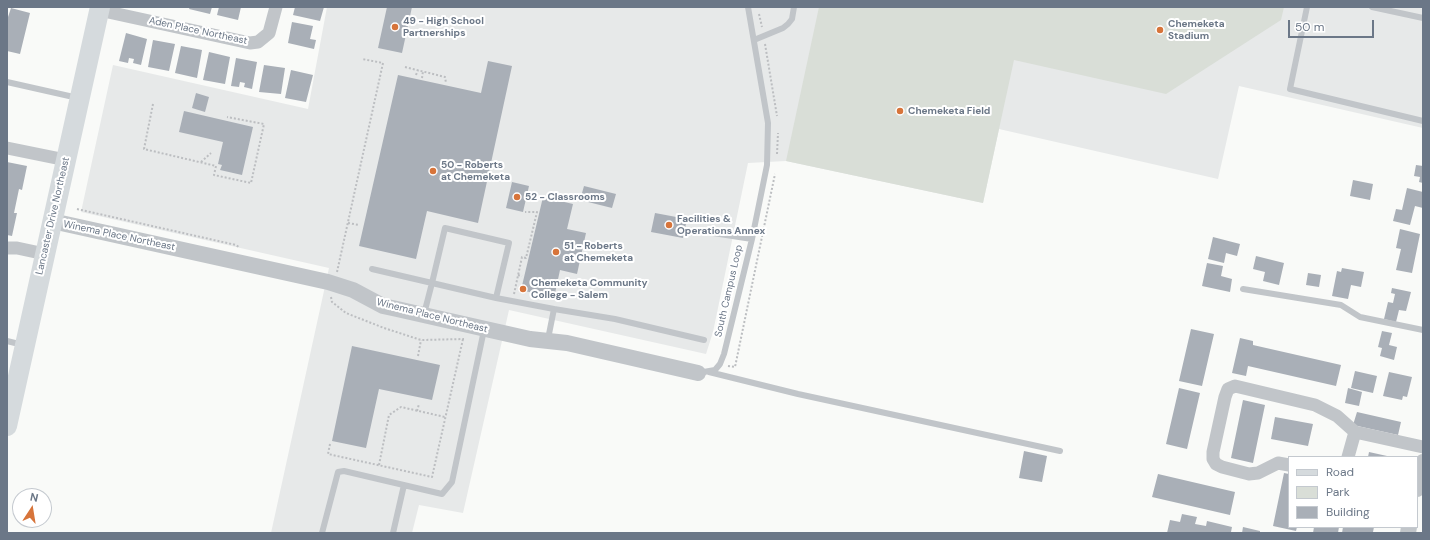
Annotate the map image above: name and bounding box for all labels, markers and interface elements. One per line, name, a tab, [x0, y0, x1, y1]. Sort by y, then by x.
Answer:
scale bar	[1290, 12, 1376, 38]
street label: Aden Place Northeast	[148, 15, 248, 47]
place label: 49 - High School Partnerships	[403, 15, 484, 38]
place label: Chemeketa Stadium	[1168, 18, 1225, 42]
text: 50 m	[1295, 19, 1324, 35]
marker: 49 - High School Partnerships	[390, 22, 400, 32]
marker: Chemeketa Stadium	[1155, 25, 1165, 35]
place label: Chemeketa Field	[908, 105, 990, 117]
marker: Chemeketa Field	[895, 106, 905, 116]
street label: Lancaster Drive Northeast	[34, 156, 72, 276]
place label: 50 - Roberts at Chemeketa	[441, 159, 510, 182]
marker: 50 - Roberts at Chemeketa	[428, 166, 438, 176]
place label: 52 - Classrooms	[525, 191, 605, 203]
marker: 52 - Classrooms	[512, 192, 522, 202]
place label: Facilities & Operations Annex	[677, 213, 765, 236]
street label: Winema Place Northeast	[62, 218, 176, 254]
marker: Facilities & Operations Annex	[664, 220, 674, 230]
place label: 51 - Roberts at Chemeketa	[564, 240, 633, 264]
street label: South Campus Loop	[713, 244, 745, 338]
marker: 51 - Roberts at Chemeketa	[551, 247, 561, 257]
place label: Chemeketa Community College - Salem	[531, 277, 648, 300]
marker: Chemeketa Community College - Salem	[518, 284, 528, 294]
street label: Winema Place Northeast	[375, 296, 489, 336]
legend	[1288, 456, 1418, 528]
text: Road	[1326, 464, 1354, 480]
text: Park	[1326, 484, 1350, 500]
north arrow	[12, 488, 52, 528]
text: N	[29, 490, 40, 505]
text: Building	[1326, 504, 1370, 520]

